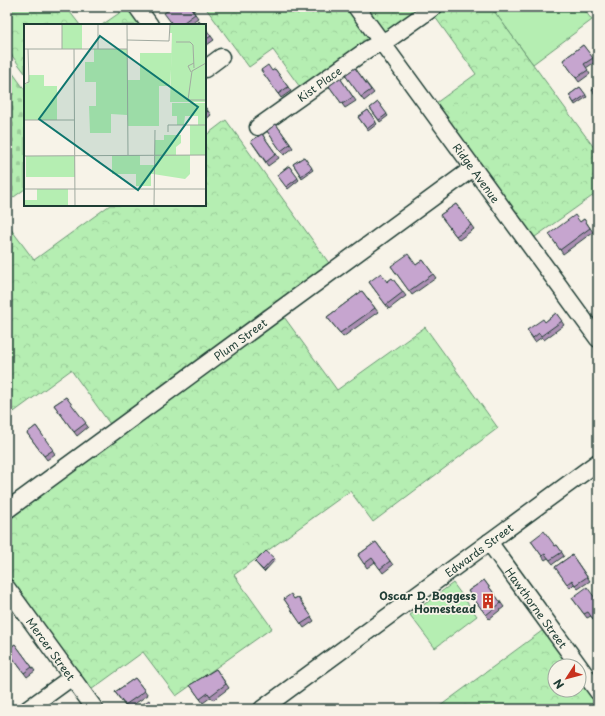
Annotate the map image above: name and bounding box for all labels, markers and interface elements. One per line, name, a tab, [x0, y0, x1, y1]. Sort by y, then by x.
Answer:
inset map	[24, 24, 206, 206]
street label: Kist Place	[294, 62, 345, 105]
street label: Ridge Avenue	[449, 139, 504, 206]
street label: Plum Street	[210, 313, 271, 364]
street label: Edwards Street	[441, 518, 517, 581]
street label: Hawthorne Street	[501, 564, 572, 652]
place label: Oscar D. Boggess Homestead	[379, 587, 477, 617]
building icon: Oscar D. Boggess Homestead	[479, 592, 497, 610]
street label: Mercer Street	[22, 614, 80, 684]
north arrow	[547, 658, 587, 698]
text: N	[549, 675, 568, 693]

